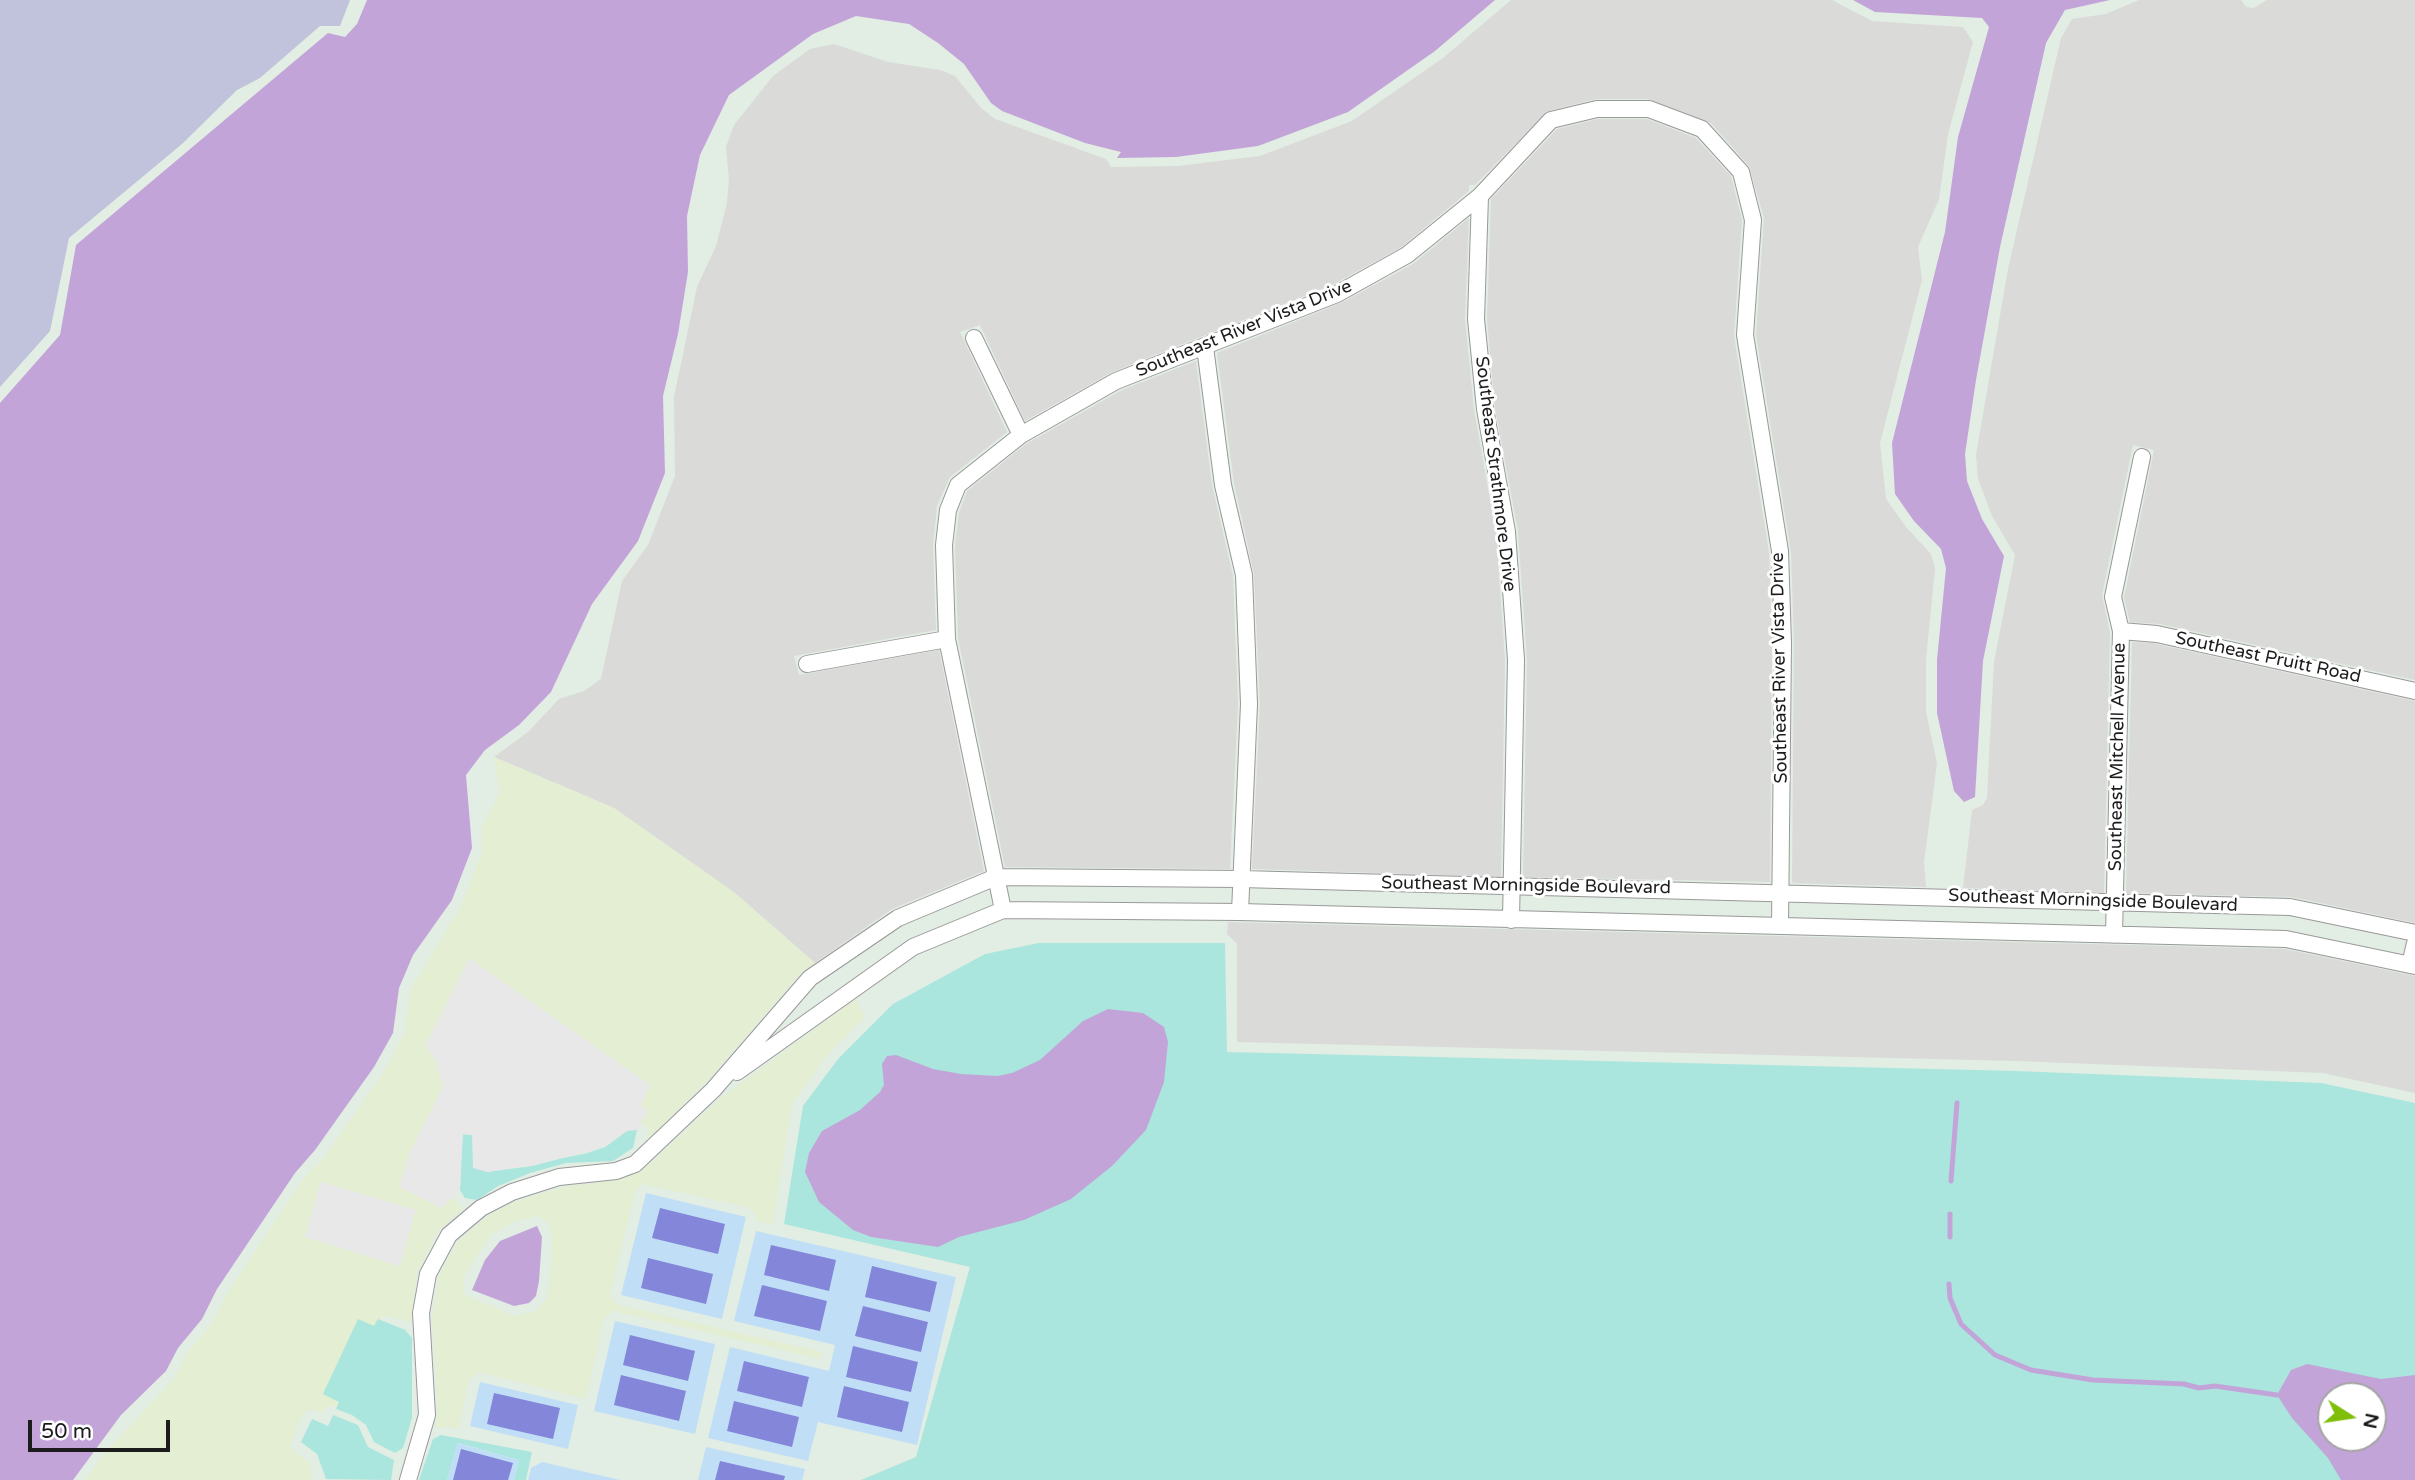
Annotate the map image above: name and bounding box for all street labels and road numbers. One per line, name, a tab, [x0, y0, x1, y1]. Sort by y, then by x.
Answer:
street label: Southeast River Vista Drive	[1133, 276, 1355, 382]
street label: Southeast Strathmore Drive	[1470, 355, 1520, 593]
street label: Southeast River Vista Drive	[1767, 552, 1793, 784]
street label: Southeast Pruitt Road	[2173, 628, 2363, 688]
street label: Southeast Mitchell Avenue	[2105, 643, 2131, 871]
street label: Southeast Morningside Boulevard	[1381, 873, 1671, 899]
street label: Southeast Morningside Boulevard	[1948, 885, 2238, 917]

